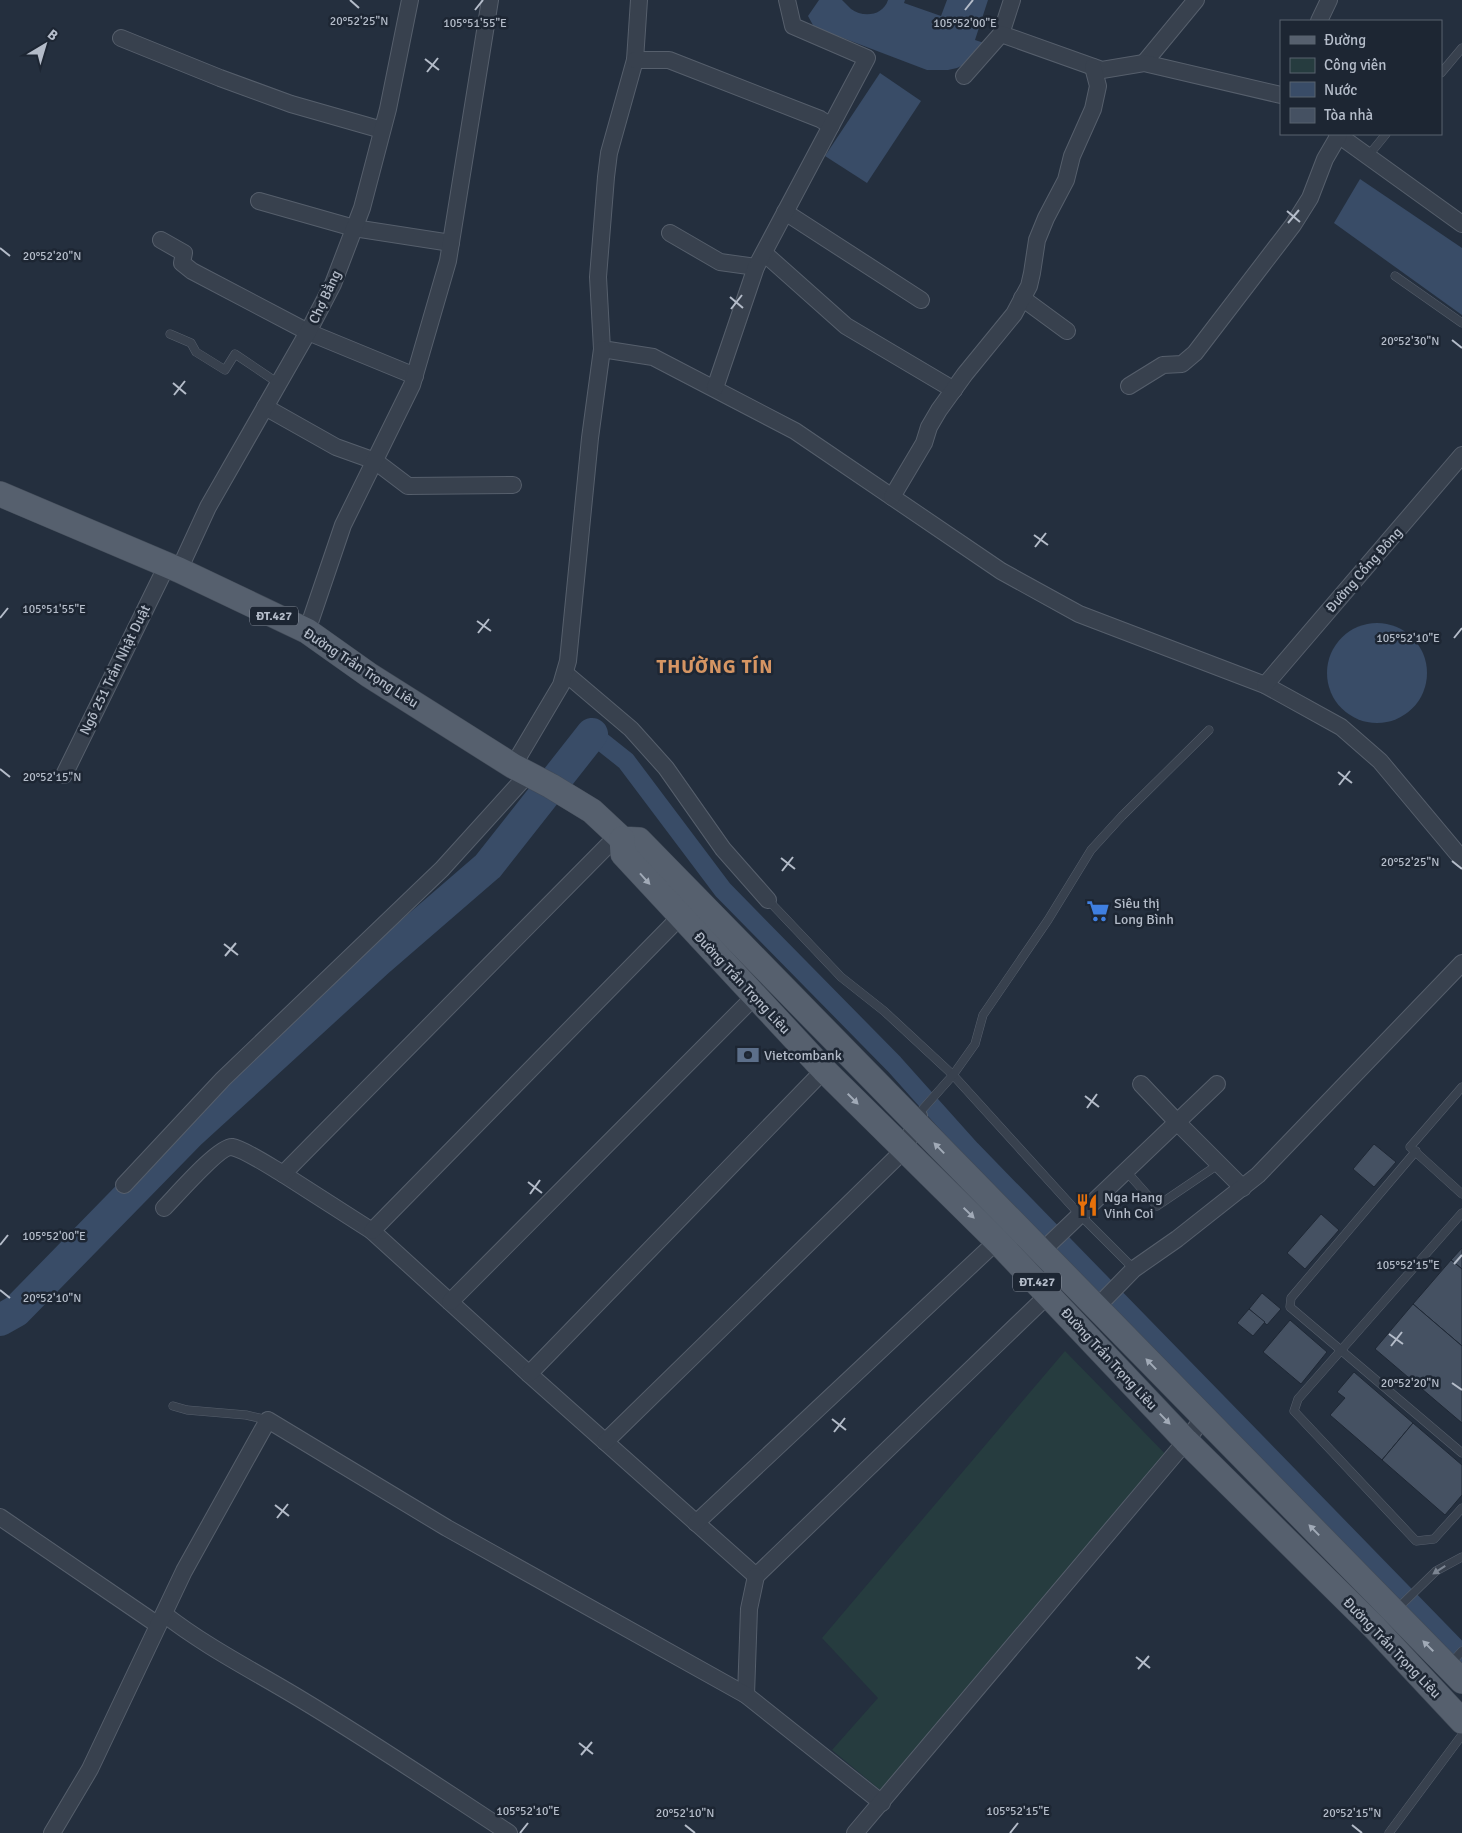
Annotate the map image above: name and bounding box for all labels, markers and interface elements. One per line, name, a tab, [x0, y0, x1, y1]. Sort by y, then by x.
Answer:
text: 20°52'25"N	[330, 14, 388, 29]
text: 105°51'55"E	[443, 16, 507, 31]
text: 105°52'00"E	[933, 16, 997, 31]
north arrow	[20, 20, 70, 70]
legend	[1280, 20, 1442, 135]
text: B	[44, 26, 62, 45]
text: Đường	[1324, 31, 1366, 49]
text: Công viên	[1324, 56, 1387, 74]
text: Nước	[1324, 81, 1357, 99]
text: Tòa nhà	[1324, 106, 1373, 124]
text: 20°52'20"N	[23, 249, 81, 264]
street label: Chợ Bằng	[305, 268, 345, 326]
text: 20°52'30"N	[1381, 334, 1439, 349]
street label: Đường Cổng Đông	[1322, 524, 1406, 616]
text: 105°51'55"E	[22, 602, 86, 617]
street label: Ngõ 251 Trần Nhật Duật	[76, 602, 154, 738]
road number: ĐT.427	[250, 606, 298, 626]
street label: Đường Trần Trọng Liêu	[300, 625, 422, 711]
text: 105°52'10"E	[1376, 631, 1440, 646]
district label: THƯỜNG TÍN	[656, 655, 774, 679]
text: 20°52'15"N	[23, 770, 81, 785]
text: 20°52'25"N	[1381, 855, 1439, 870]
one-way arrow	[639, 872, 651, 884]
place label: Siêu thị Long Bình	[1114, 895, 1174, 928]
supermarket icon: Siêu thị Long Bình	[1085, 898, 1111, 924]
street label: Đường Trần Trọng Liêu	[690, 928, 794, 1038]
bank icon: Vietcombank	[735, 1042, 761, 1068]
place label: Vietcombank	[764, 1047, 842, 1064]
one-way arrow	[847, 1092, 859, 1104]
one-way arrow	[933, 1143, 945, 1155]
place label: Nga Hang Vinh Coi	[1104, 1189, 1163, 1222]
restaurant icon: Nga Hang Vinh Coi	[1074, 1192, 1100, 1218]
one-way arrow	[962, 1207, 974, 1219]
text: 105°52'00"E	[22, 1229, 86, 1244]
text: 105°52'15"E	[1376, 1258, 1440, 1273]
road number: ĐT.427	[1013, 1272, 1061, 1291]
text: 20°52'10"N	[23, 1291, 81, 1306]
street label: Đường Trần Trọng Liêu	[1057, 1304, 1161, 1414]
one-way arrow	[1145, 1358, 1157, 1370]
text: 20°52'20"N	[1381, 1376, 1439, 1391]
one-way arrow	[1159, 1413, 1171, 1425]
one-way arrow	[1308, 1524, 1320, 1536]
one-way arrow	[1432, 1565, 1446, 1575]
street label: Đường Trần Trọng Liêu	[1340, 1594, 1444, 1702]
one-way arrow	[1422, 1640, 1434, 1652]
text: 105°52'10"E	[496, 1804, 560, 1819]
text: 105°52'15"E	[986, 1804, 1050, 1819]
text: 20°52'10"N	[656, 1806, 714, 1821]
text: 20°52'15"N	[1323, 1806, 1381, 1821]

